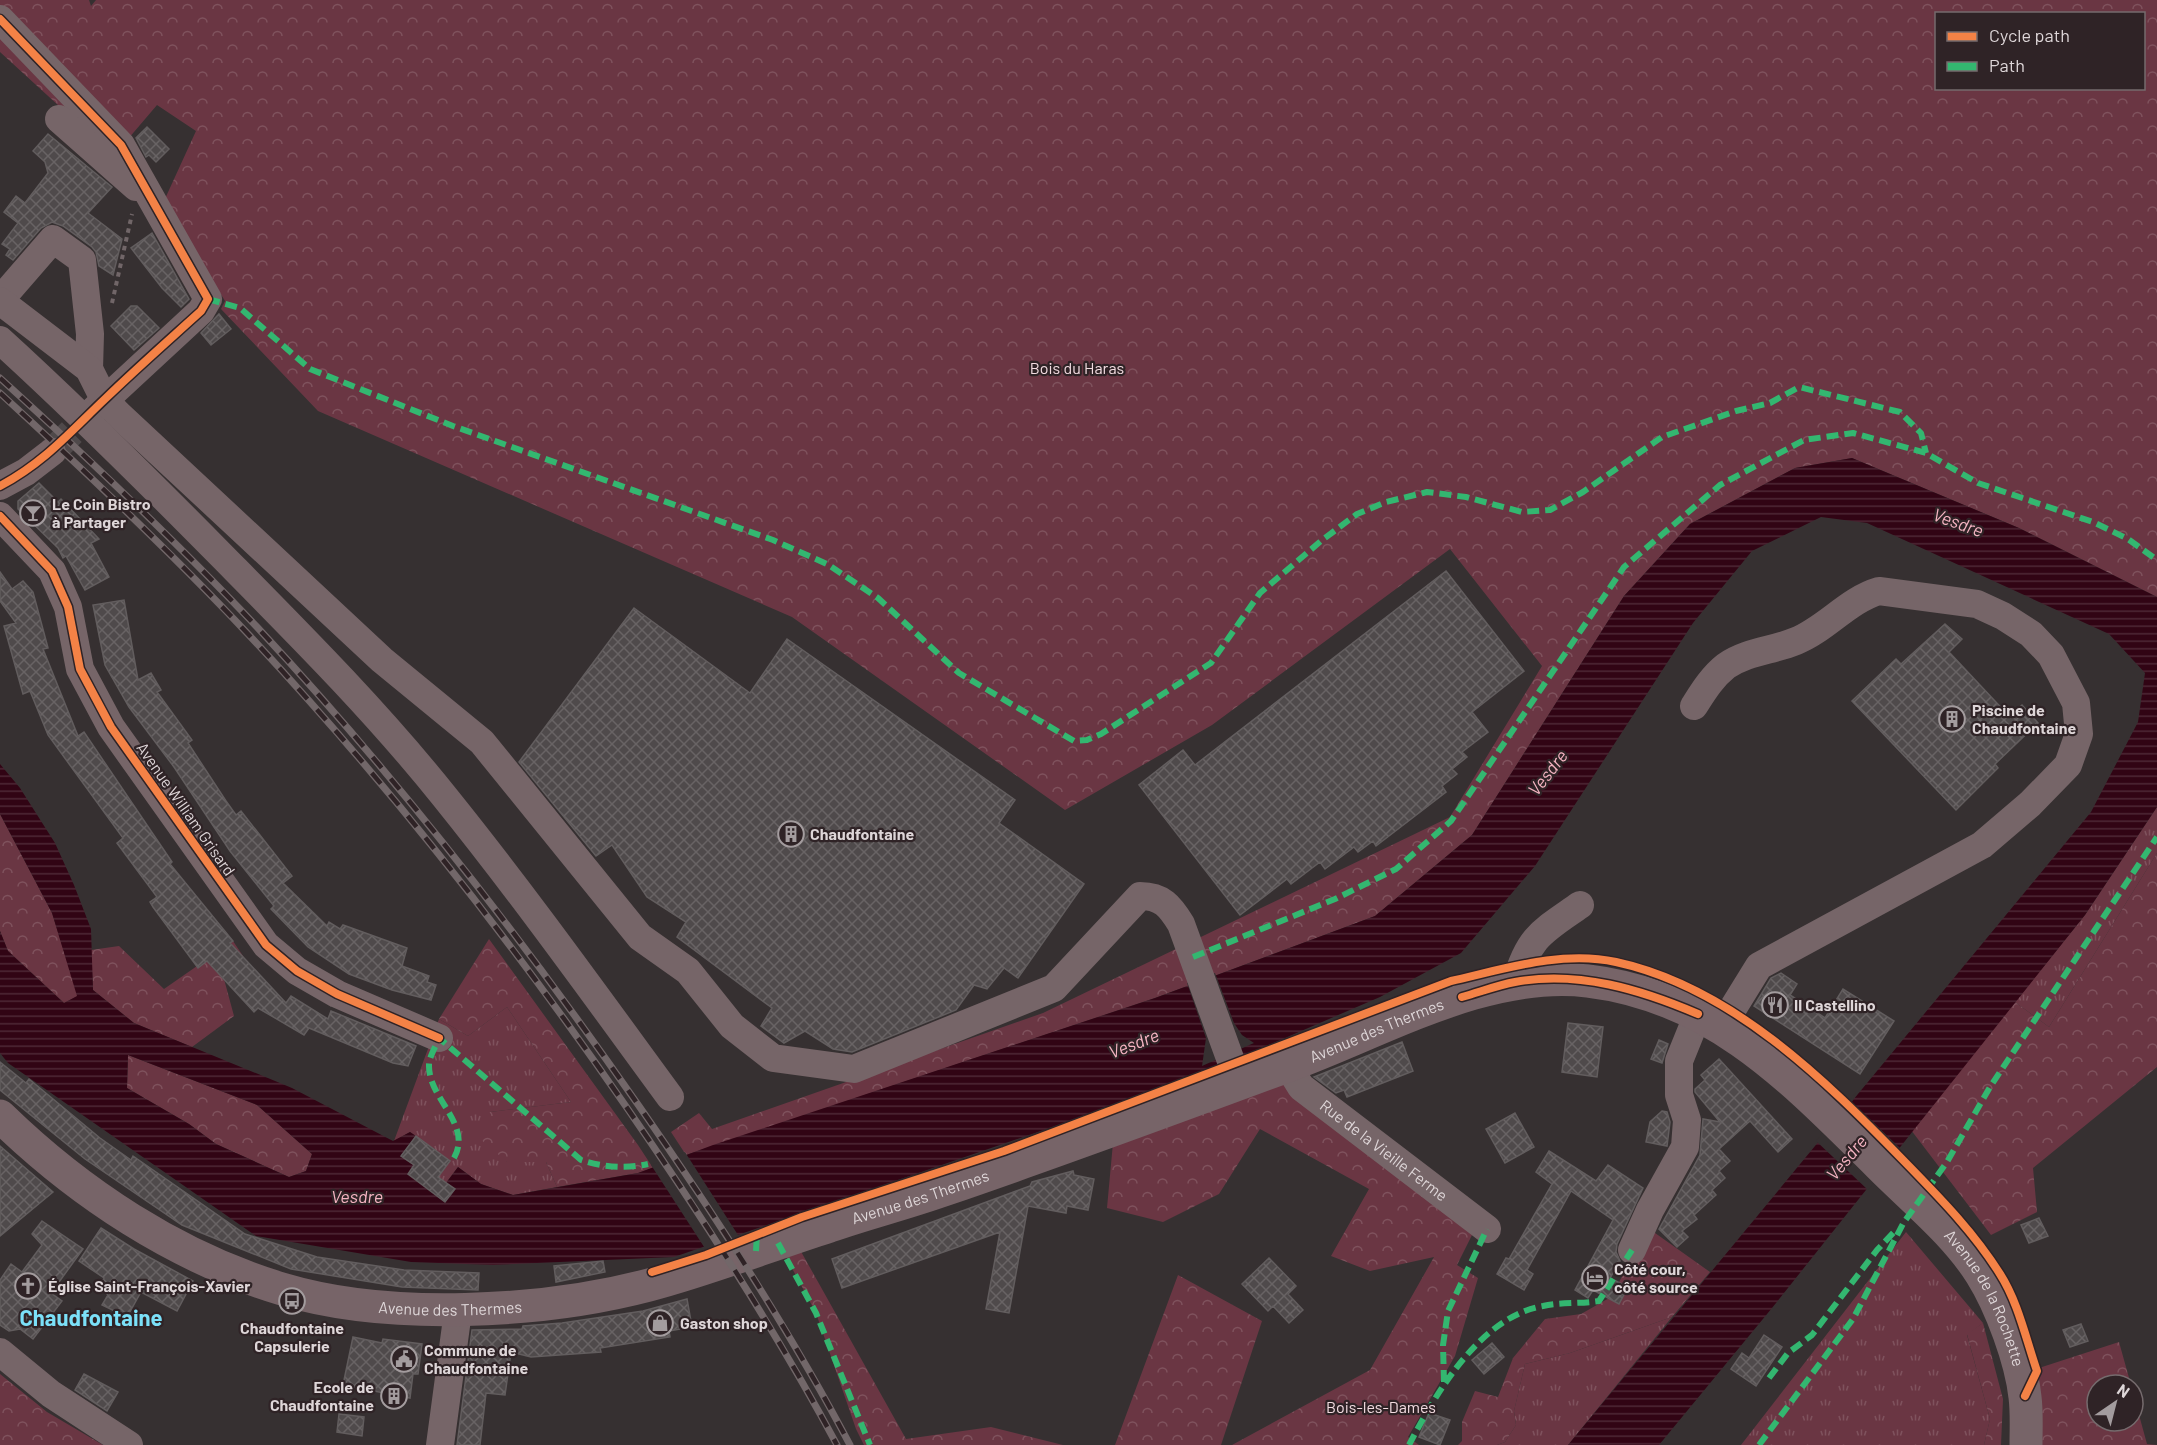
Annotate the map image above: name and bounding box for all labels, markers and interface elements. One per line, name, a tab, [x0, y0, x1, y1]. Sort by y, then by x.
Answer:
legend	[1935, 12, 2145, 90]
text: Cycle path	[1989, 24, 2070, 46]
text: Path	[1989, 54, 2025, 76]
park label: Bois du Haras	[1030, 358, 1124, 377]
place label: Le Coin Bistro à Partager	[52, 494, 151, 531]
bar icon: Le Coin Bistro à Partager	[18, 498, 48, 528]
water label: Vesdre	[1930, 503, 1987, 541]
place label: Piscine de Chaudfontaine	[1972, 700, 2076, 737]
building icon: Piscine de Chaudfontaine	[1937, 704, 1967, 734]
street label: Avenue William Grisard	[133, 738, 240, 879]
water label: Vesdre	[1523, 745, 1572, 800]
building icon: Chaudfontaine	[776, 819, 806, 849]
place label: Chaudfontaine	[810, 824, 914, 843]
restaurant icon: Il Castellino	[1760, 990, 1790, 1020]
street label: Avenue des Thermes	[1306, 994, 1446, 1066]
place label: Il Castellino	[1794, 995, 1876, 1014]
water label: Vesdre	[1105, 1023, 1162, 1063]
street label: Rue de la Vieille Ferme	[1317, 1095, 1452, 1205]
water label: Vesdre	[1821, 1130, 1871, 1184]
street label: Avenue des Thermes	[849, 1165, 991, 1227]
water label: Vesdre	[331, 1185, 383, 1207]
street label: Avenue de la Rochette	[1941, 1225, 2029, 1368]
place label: Côté cour, côté source	[1614, 1259, 1698, 1296]
hotel icon: Côté cour, côté source	[1580, 1263, 1610, 1293]
church icon: Église Saint-François-Xavier	[13, 1271, 43, 1301]
place label: Église Saint-François-Xavier	[48, 1276, 250, 1295]
bus stop icon: Chaudfontaine Capsulerie	[277, 1286, 307, 1316]
street label: Avenue des Thermes	[378, 1296, 523, 1319]
district label: Chaudfontaine	[19, 1304, 163, 1330]
shop icon: Gaston shop	[645, 1308, 675, 1338]
place label: Gaston shop	[680, 1313, 768, 1332]
place label: Chaudfontaine Capsulerie	[240, 1318, 344, 1355]
place label: Commune de Chaudfontaine	[424, 1340, 528, 1377]
public building icon: Commune de Chaudfontaine	[389, 1344, 419, 1374]
north arrow	[2085, 1373, 2145, 1433]
place label: Ecole de Chaudfontaine	[270, 1377, 374, 1414]
text: N	[2114, 1379, 2134, 1401]
building icon: Ecole de Chaudfontaine	[379, 1381, 409, 1411]
park label: Bois-les-Dames	[1326, 1397, 1436, 1416]

